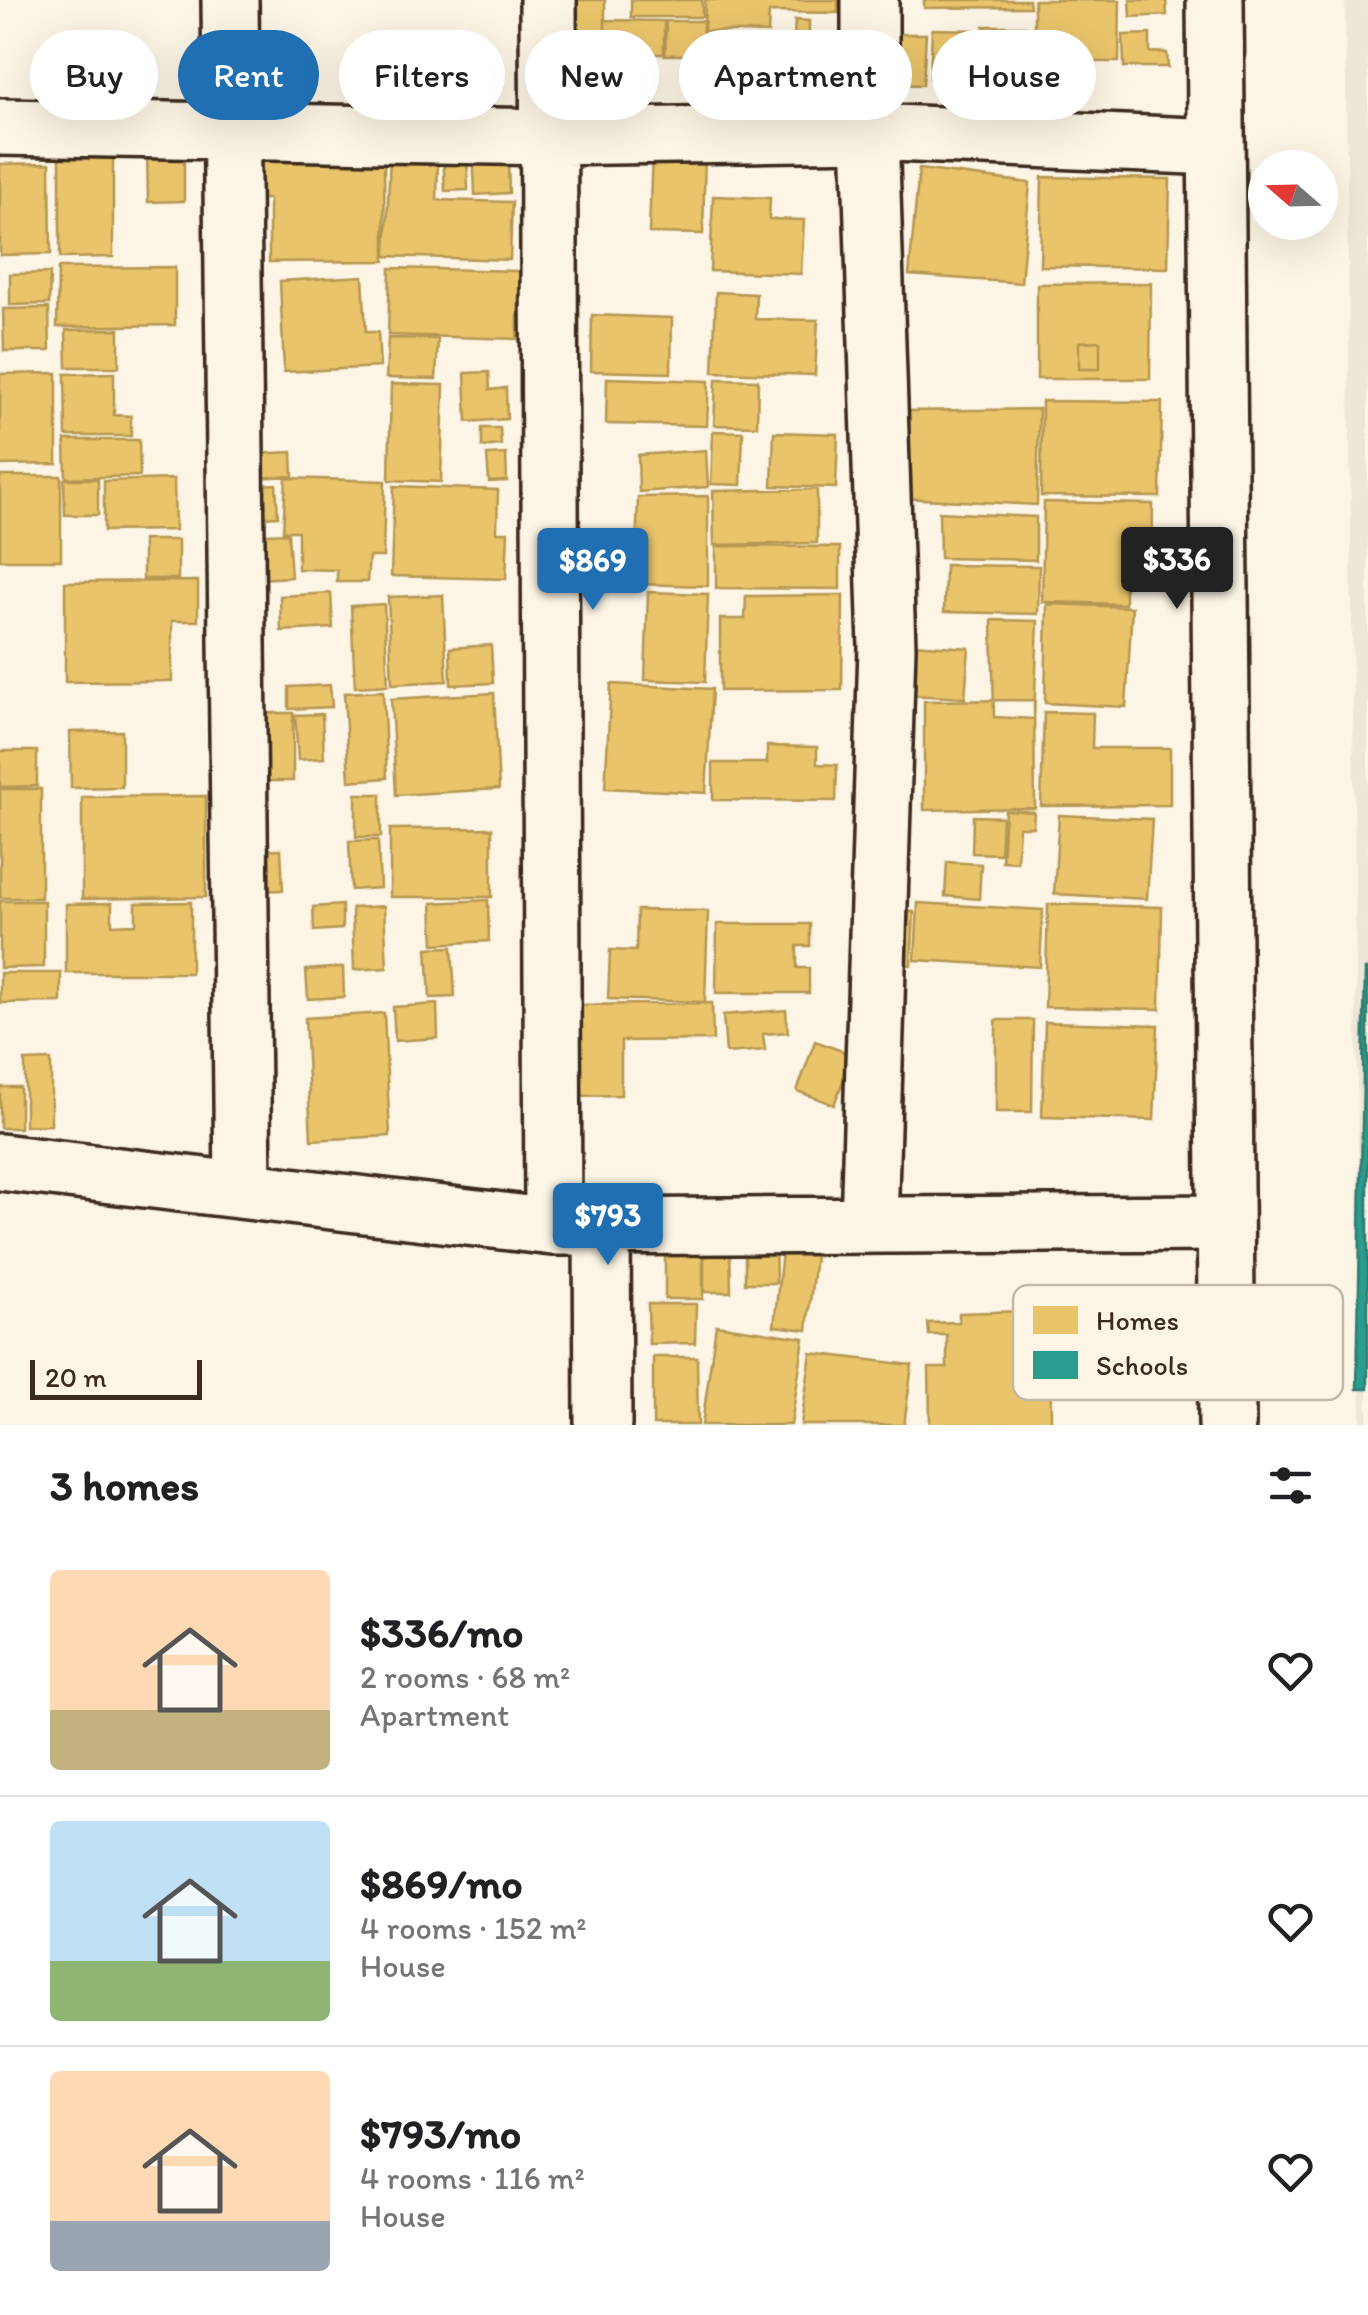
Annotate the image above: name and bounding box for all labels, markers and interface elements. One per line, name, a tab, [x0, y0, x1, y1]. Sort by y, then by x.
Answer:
chip: Buy	[30, 30, 158, 120]
chip: Rent	[178, 30, 319, 120]
chip: Filters	[339, 30, 505, 120]
chip: New	[525, 30, 659, 120]
chip: Apartment	[679, 30, 912, 120]
chip: House	[932, 30, 1096, 120]
north arrow	[1248, 150, 1338, 240]
map controls	[1248, 150, 1338, 240]
pin: $336	[1118, 527, 1236, 612]
pin: $869	[534, 528, 652, 613]
text: $336	[1143, 540, 1211, 578]
text: $869	[559, 541, 627, 579]
pin: $793	[549, 1183, 667, 1268]
text: $793	[575, 1196, 641, 1234]
legend	[1013, 1285, 1343, 1400]
text: Homes	[1096, 1303, 1179, 1337]
text: Schools	[1096, 1348, 1188, 1382]
scale bar	[30, 1355, 202, 1400]
text: 20 m	[45, 1360, 107, 1394]
icon: filters	[1263, 1458, 1318, 1513]
text: 3 homes	[50, 1460, 199, 1511]
text: $336/mo	[360, 1607, 524, 1658]
icon: home	[130, 1610, 250, 1730]
icon: heart	[1263, 1643, 1318, 1698]
text: 2 rooms · 68 m²	[360, 1658, 570, 1696]
text: Apartment	[360, 1696, 509, 1734]
text: $869/mo	[360, 1858, 523, 1909]
icon: home	[130, 1861, 250, 1981]
icon: heart	[1263, 1894, 1318, 1949]
text: 4 rooms · 152 m²	[360, 1909, 587, 1947]
text: House	[360, 1947, 446, 1985]
text: $793/mo	[360, 2108, 521, 2159]
icon: home	[130, 2111, 250, 2231]
icon: heart	[1263, 2144, 1318, 2199]
text: 4 rooms · 116 m²	[360, 2159, 585, 2197]
text: House	[360, 2197, 446, 2235]

